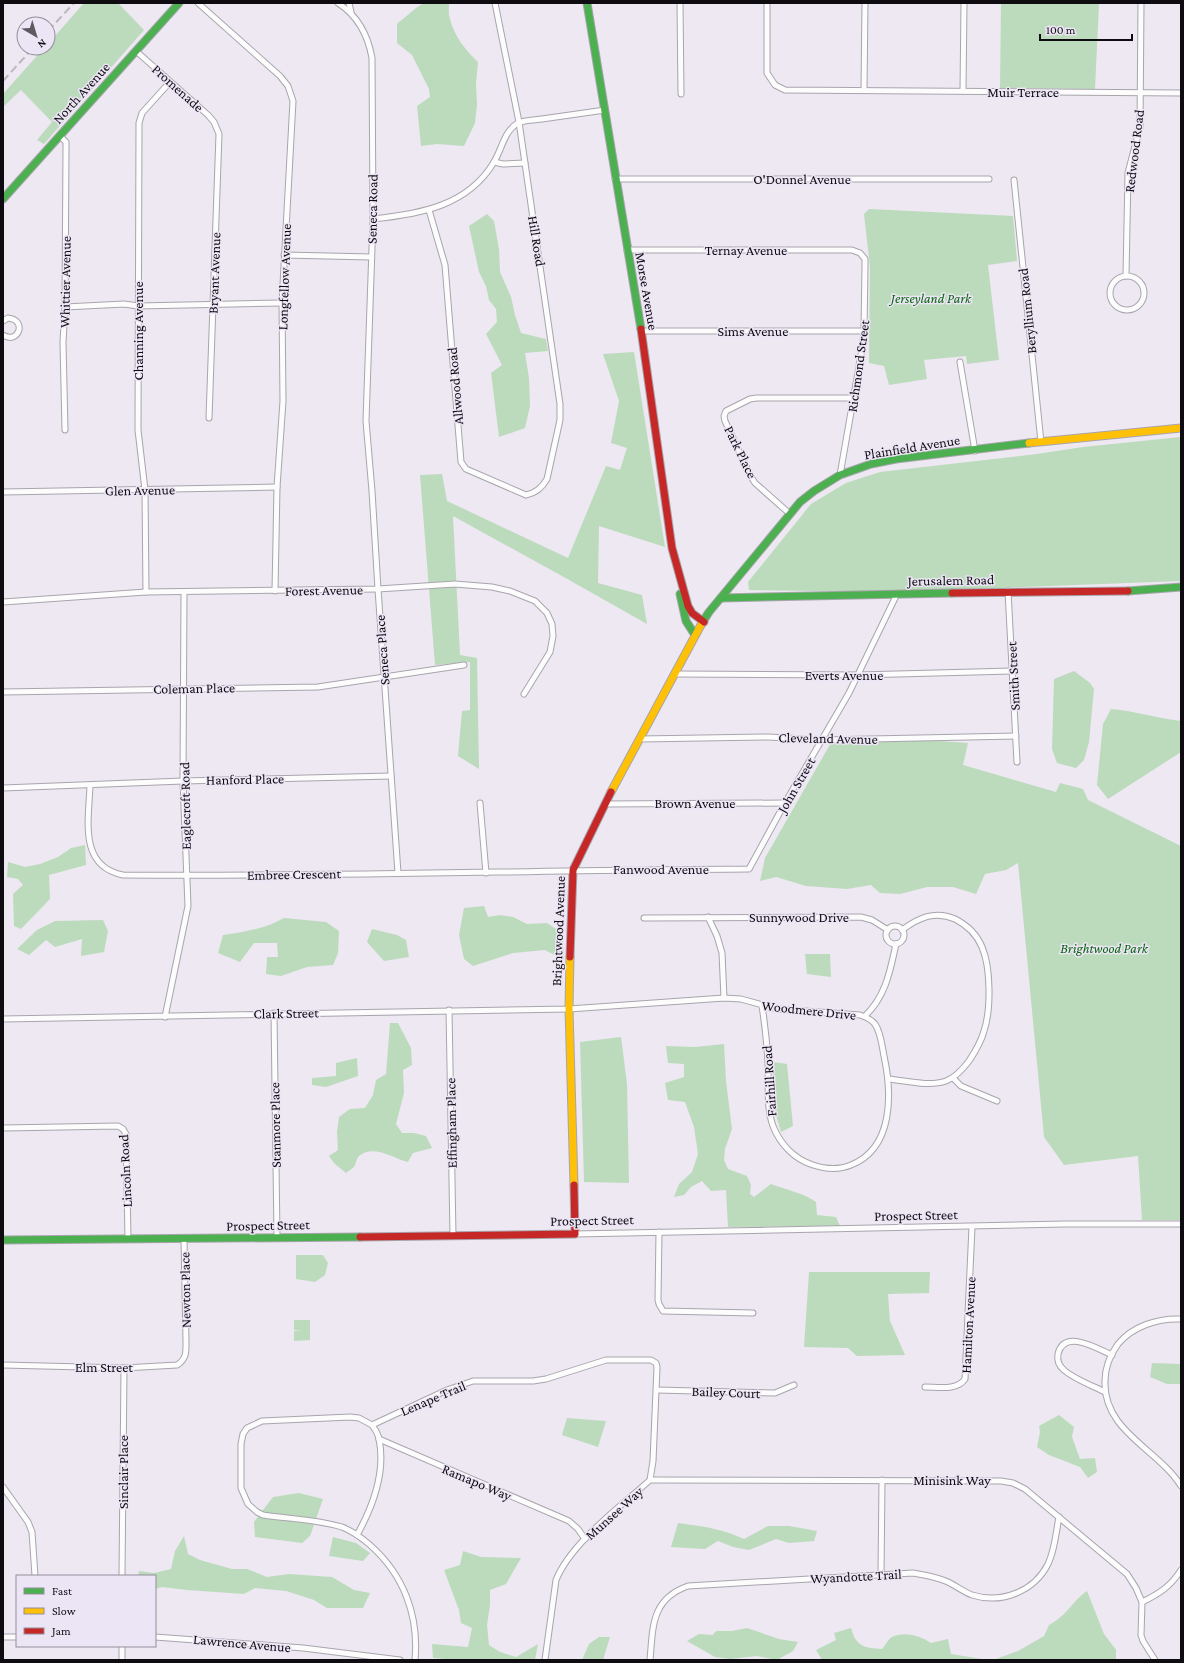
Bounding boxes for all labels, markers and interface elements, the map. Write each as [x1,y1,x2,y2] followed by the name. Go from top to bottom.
[16,16,56,56] north arrow
[1040,16,1132,42] scale bar
[1046,23,1076,37] text: 100 m
[35,37,49,51] text: N
[49,59,113,127] street label: North Avenue
[149,61,207,115] street label: Promenade
[987,84,1059,100] street label: Muir Terrace
[1121,108,1147,193] street label: Redwood Road
[753,171,851,187] street label: O'Donnel Avenue
[363,173,381,244] street label: Seneca Road
[525,214,549,268] street label: Hill Road
[274,223,294,331] street label: Longfellow Avenue
[205,232,223,314] street label: Bryant Avenue
[56,236,74,328] street label: Whittier Avenue
[705,242,787,258] street label: Ternay Avenue
[632,251,662,331] street label: Morse Avenue
[1014,267,1039,355] street label: Beryllium Road
[130,281,146,381] street label: Channing Avenue
[888,290,972,306] park label: Jerseyland Park
[844,318,872,413] street label: Richmond Street
[718,323,788,339] street label: Sims Avenue
[444,346,466,425] street label: Allwood Road
[721,423,761,481] street label: Park Place
[863,432,961,462] street label: Plainfield Avenue
[105,481,175,499] street label: Glen Avenue
[905,571,995,589] street label: Jerusalem Road
[285,581,363,599] street label: Forest Avenue
[372,614,392,686] street label: Seneca Place
[1003,641,1023,711] street label: Smith Street
[805,667,883,683] street label: Everts Avenue
[153,679,235,697] street label: Coleman Place
[778,729,878,747] street label: Cleveland Avenue
[773,754,818,817] street label: John Street
[176,761,194,850] street label: Eaglecroft Road
[206,770,284,788] street label: Hanford Place
[655,795,735,811] street label: Brown Avenue
[613,861,709,877] street label: Fanwood Avenue
[247,865,342,883] street label: Embree Crescent
[548,876,568,986] street label: Brightwood Avenue
[749,909,849,925] street label: Sunnywood Drive
[1060,940,1149,956] park label: Brightwood Park
[761,997,857,1023] street label: Woodmere Drive
[253,1004,319,1022] street label: Clark Street
[758,1044,779,1117] street label: Fairhill Road
[442,1078,460,1168] street label: Effingham Place
[266,1082,284,1168] street label: Stanmore Place
[115,1133,135,1208] street label: Lincoln Road
[874,1206,958,1224] street label: Prospect Street
[550,1211,634,1229] street label: Prospect Street
[226,1216,310,1234] street label: Prospect Street
[176,1252,194,1328] street label: Newton Place
[957,1276,979,1374] street label: Hamilton Avenue
[75,1359,133,1375] street label: Elm Street
[398,1377,468,1419] street label: Lenape Trail
[691,1383,761,1401] street label: Bailey Court
[115,1435,131,1509] street label: Sinclair Place
[440,1460,515,1504] street label: Ramapo Way
[913,1472,991,1488] street label: Minisink Way
[582,1483,647,1543] street label: Munsee Way
[810,1566,902,1586] street label: Wyandotte Trail
[16,1575,156,1647] legend
[52,1584,73,1598] text: Fast
[52,1604,76,1618] text: Slow
[51,1624,71,1638] text: Jam
[193,1631,291,1655] street label: Lawrence Avenue

